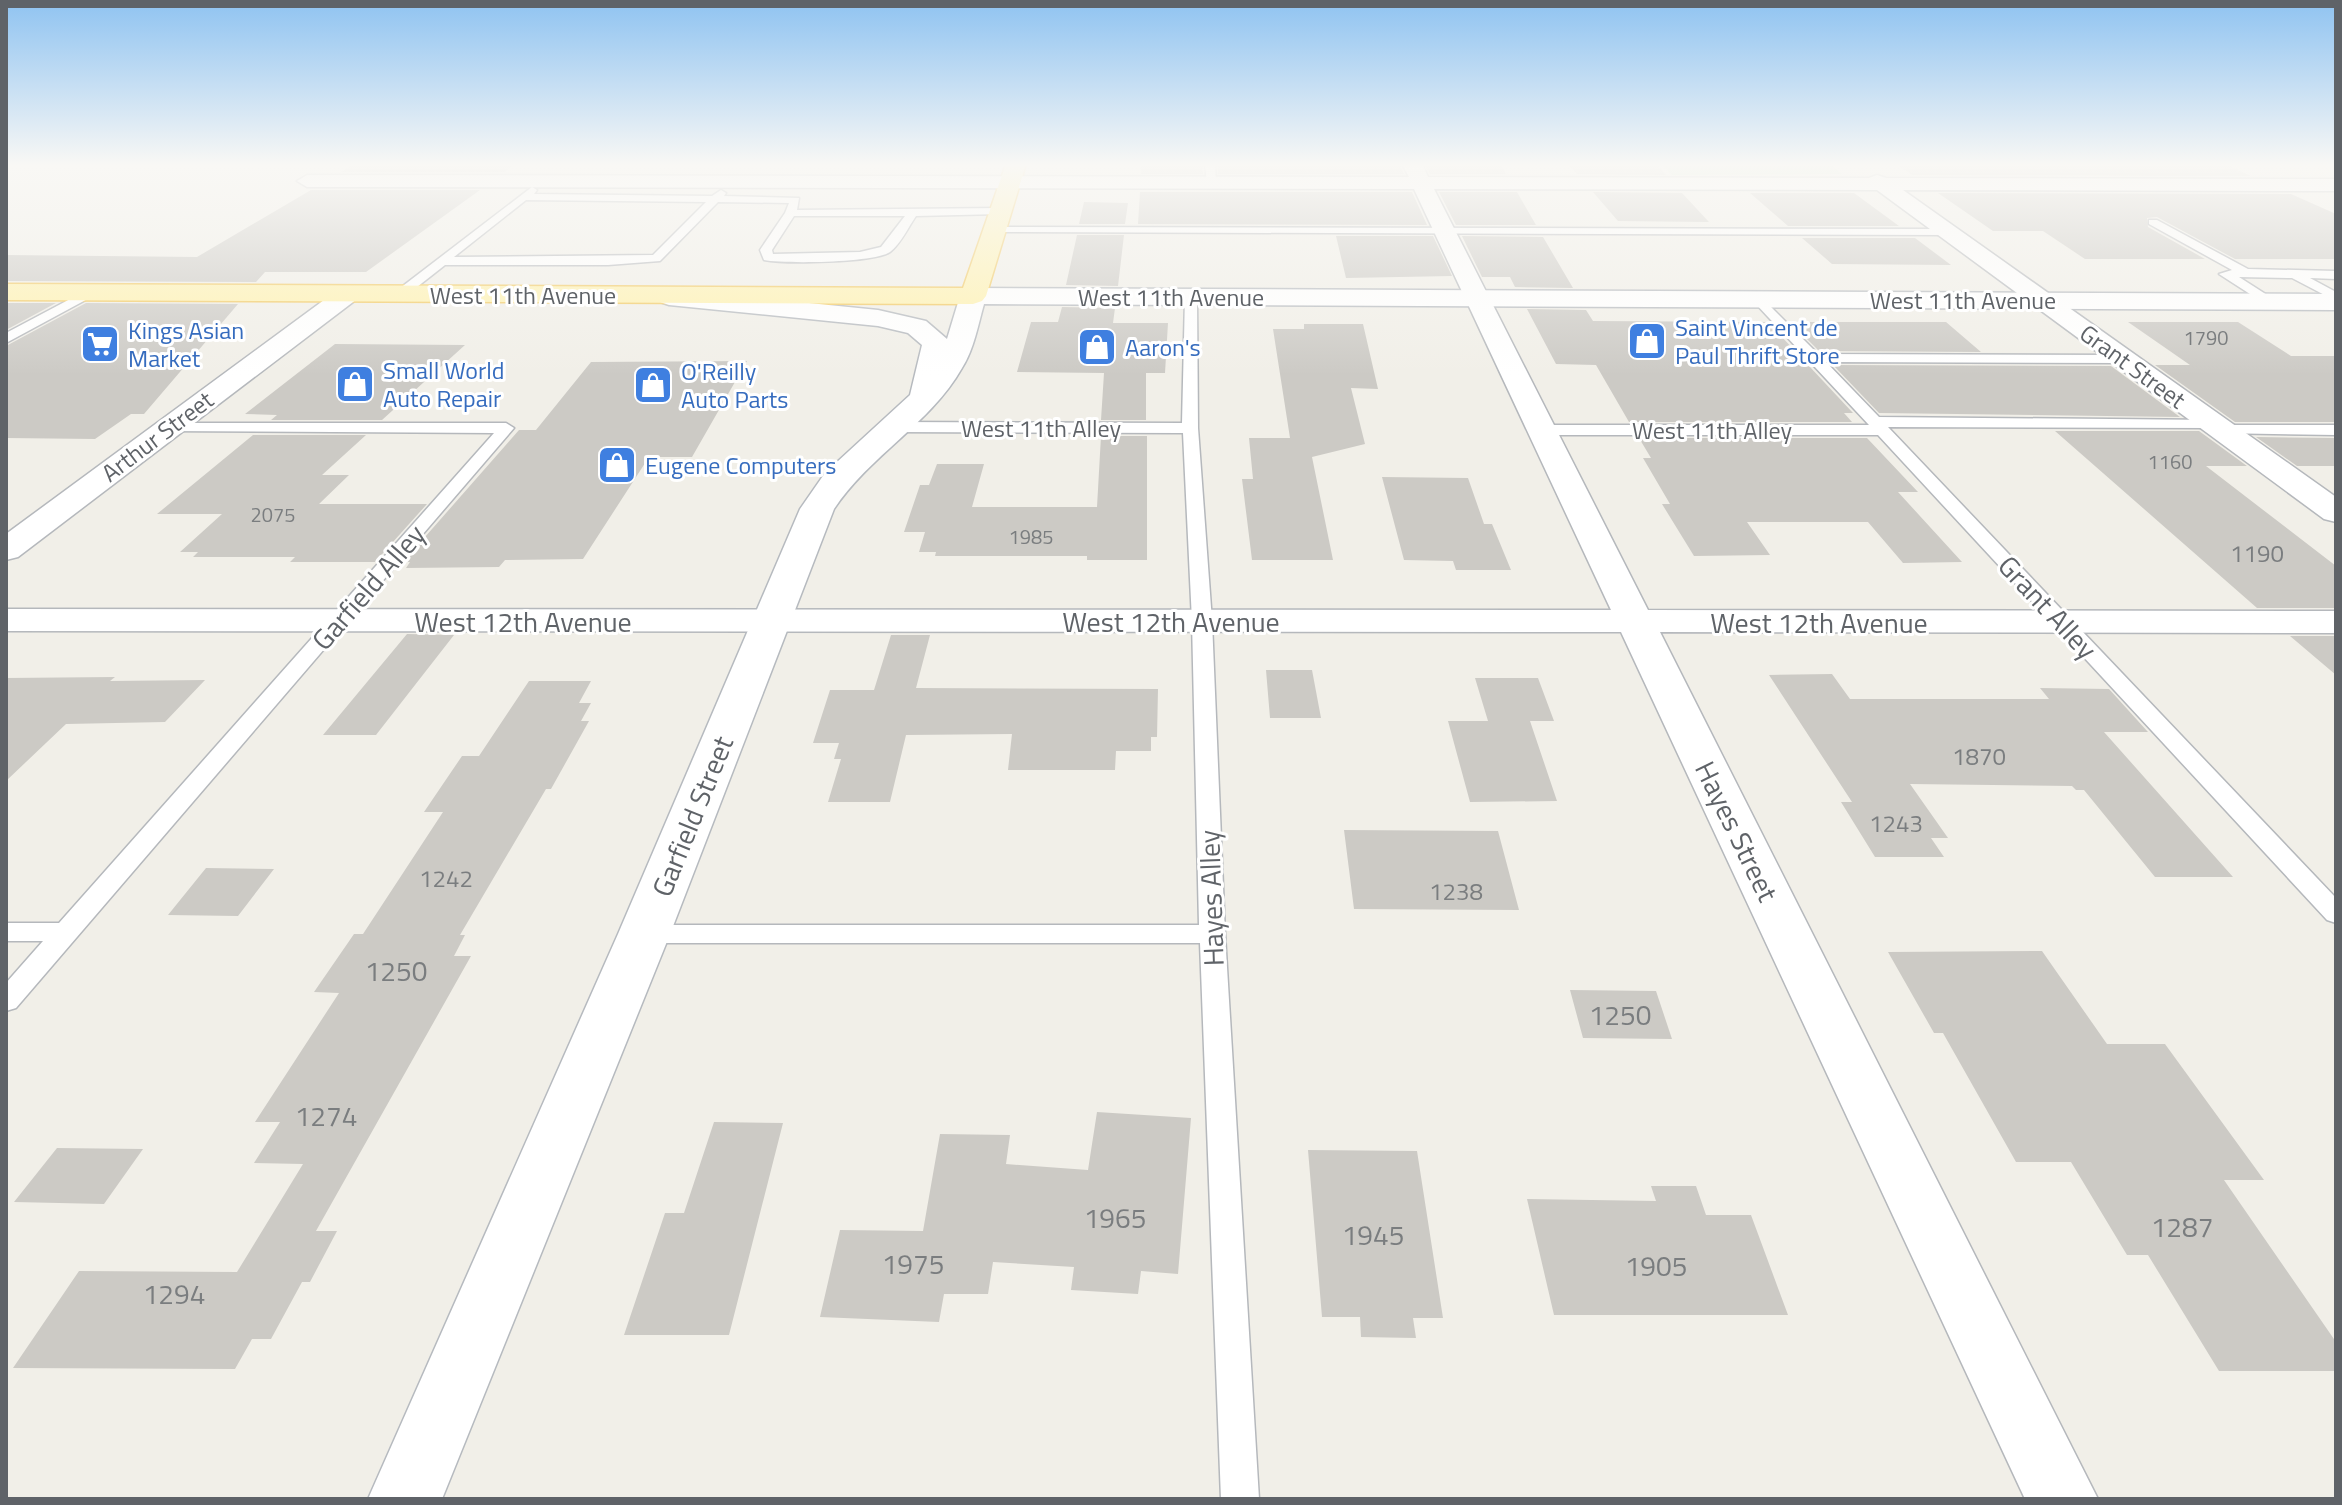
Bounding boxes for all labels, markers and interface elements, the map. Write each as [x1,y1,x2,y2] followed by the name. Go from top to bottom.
[430,277,616,313] street label: West 11th Avenue
[1078,279,1264,315] street label: West 11th Avenue
[1870,282,2056,318] street label: West 11th Avenue
[1675,309,1840,373] place label: Saint Vincent de Paul Thrift Store
[128,312,244,376] place label: Kings Asian Market
[2072,315,2194,417] street label: Grant Street
[1626,320,1668,362] shop icon: Saint Vincent de Paul Thrift Store
[2184,322,2228,353] house number: 1790
[79,323,121,365] supermarket icon: Kings Asian Market
[1076,326,1118,368] shop icon: Aaron's
[1125,329,1201,365] place label: Aaron's
[383,352,504,416] place label: Small World Auto Repair
[681,353,788,417] place label: O'Reilly Auto Parts
[334,363,376,405] shop icon: Small World Auto Repair
[632,364,674,406] shop icon: O'Reilly Auto Parts
[93,382,221,490] street label: Arthur Street
[961,410,1121,446] street label: West 11th Alley
[1632,412,1792,448] street label: West 11th Alley
[596,444,638,486] shop icon: Eugene Computers
[2148,446,2192,477] house number: 1160
[645,447,837,483] place label: Eugene Computers
[251,499,295,530] house number: 2075
[301,514,435,660] street label: Garfield Alley
[1009,521,1053,552] house number: 1985
[2230,535,2284,571] house number: 1190
[1988,545,2108,669] street label: Grant Alley
[414,600,632,643] street label: West 12th Avenue
[1062,600,1280,643] street label: West 12th Avenue
[1710,601,1928,644] street label: West 12th Avenue
[640,729,744,903] street label: Garfield Street
[1952,738,2006,774] house number: 1870
[1684,753,1790,909] street label: Hayes Street
[1869,805,1923,841] house number: 1243
[1187,829,1235,967] street label: Hayes Alley
[419,860,473,896] house number: 1242
[1429,873,1483,909] house number: 1238
[365,949,427,992] house number: 1250
[1589,993,1651,1036] house number: 1250
[295,1094,357,1137] house number: 1274
[1084,1196,1146,1239] house number: 1965
[2151,1205,2213,1248] house number: 1287
[1342,1213,1404,1256] house number: 1945
[882,1242,944,1285] house number: 1975
[1625,1244,1687,1287] house number: 1905
[143,1272,205,1315] house number: 1294

